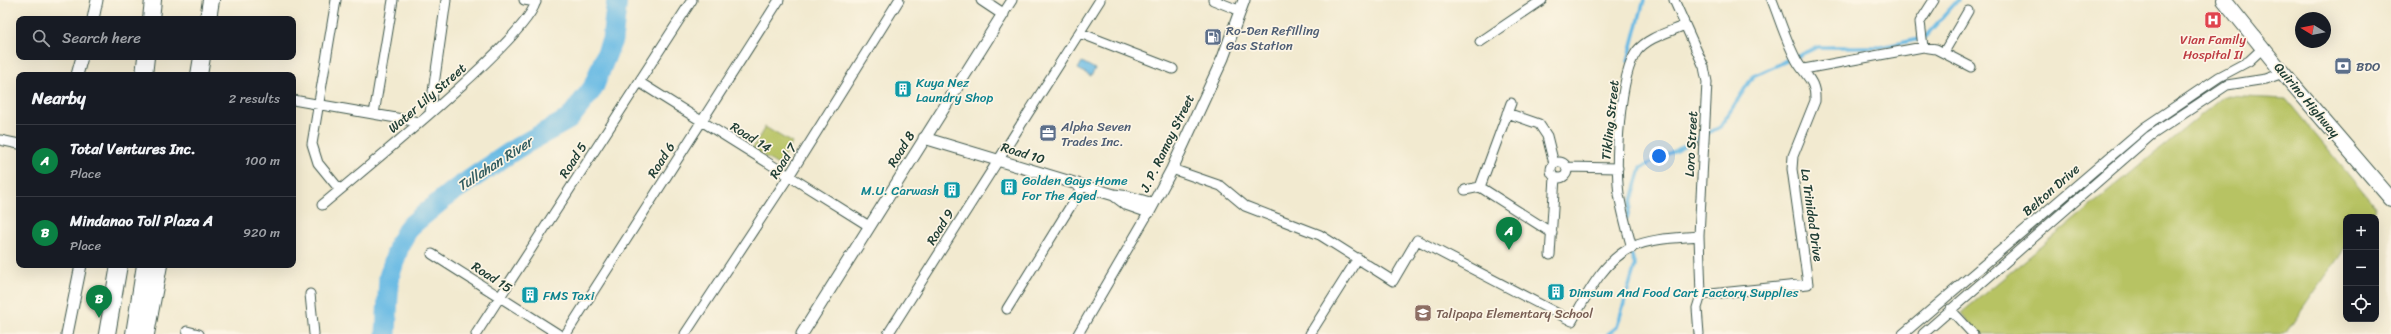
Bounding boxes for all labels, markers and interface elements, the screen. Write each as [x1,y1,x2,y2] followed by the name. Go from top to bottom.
[2203,10,2223,30] hospital icon: Vian Family Hospital II
[2295,12,2331,48] north arrow
[16,16,296,60] search box
[1226,19,1320,57] place label: Ro-Den Refilling Gas Station
[62,25,141,51] text: Search here
[30,27,52,49] icon: search
[1203,27,1223,47] fuel station icon: Ro-Den Refilling Gas Station
[2180,28,2246,66] place label: Vian Family Hospital II
[2356,55,2380,78] place label: BDO
[2333,56,2353,76] bank icon: BDO
[382,57,472,139] street label: Water Lily Street
[2268,57,2346,143] street label: Quirino Highway
[916,71,993,109] place label: Kuya Nez Laundry Shop
[893,79,913,99] building icon: Kuya Nez Laundry Shop
[1594,79,1626,161] street label: Tikling Street
[32,83,86,113] text: Nearby
[229,87,280,110] text: 2 results
[1133,90,1201,197] street label: J. P. Ramoy Street
[1678,110,1704,177] street label: Loro Street
[726,115,776,159] street label: Road 14
[1060,115,1131,153] place label: Alpha Seven Trades Inc.
[1038,123,1058,143] office icon: Alpha Seven Trades Inc.
[881,126,921,172] street label: Road 8
[452,129,540,198] water label: Tullahan River
[998,135,1048,171] street label: Road 10
[70,136,196,162] text: Total Ventures Inc.
[553,137,593,183] street label: Road 5
[763,137,804,183] street label: Road 7
[641,138,681,182] street label: Road 6
[1649,146,1669,166] your location
[41,149,49,172] text: A
[245,149,280,172] text: 100 m
[2017,158,2085,222] street label: Belton Drive
[70,162,101,185] text: Place
[1794,167,1830,263] street label: La Trinidad Drive
[1022,169,1128,207] place label: Golden Gays Home For The Aged
[999,177,1019,197] building icon: Golden Gays Home For The Aged
[861,179,939,202] place label: M.U. Carwash
[942,180,962,200] building icon: M.U. Carwash
[920,204,960,250] street label: Road 9
[70,208,213,234] text: Mindanao Toll Plaza A
[2343,214,2379,322] map controls
[2343,214,2379,250] button: +
[1496,217,1522,250] pin: A
[41,221,49,244] text: B
[243,221,280,244] text: 920 m
[70,234,101,257] text: Place
[2343,250,2379,286] button: −
[467,255,517,299] street label: Road 15
[1569,281,1800,304] place label: Dimsum And Food Cart Factory Supplies
[1546,282,1566,302] building icon: Dimsum And Food Cart Factory Supplies
[543,284,595,307] place label: FMS Taxi
[86,285,112,318] pin: B
[520,285,540,305] building icon: FMS Taxi
[2343,286,2379,322] button: locate
[1436,302,1593,325] place label: Talipapa Elementary School
[1413,303,1433,323] school or university icon: Talipapa Elementary School

